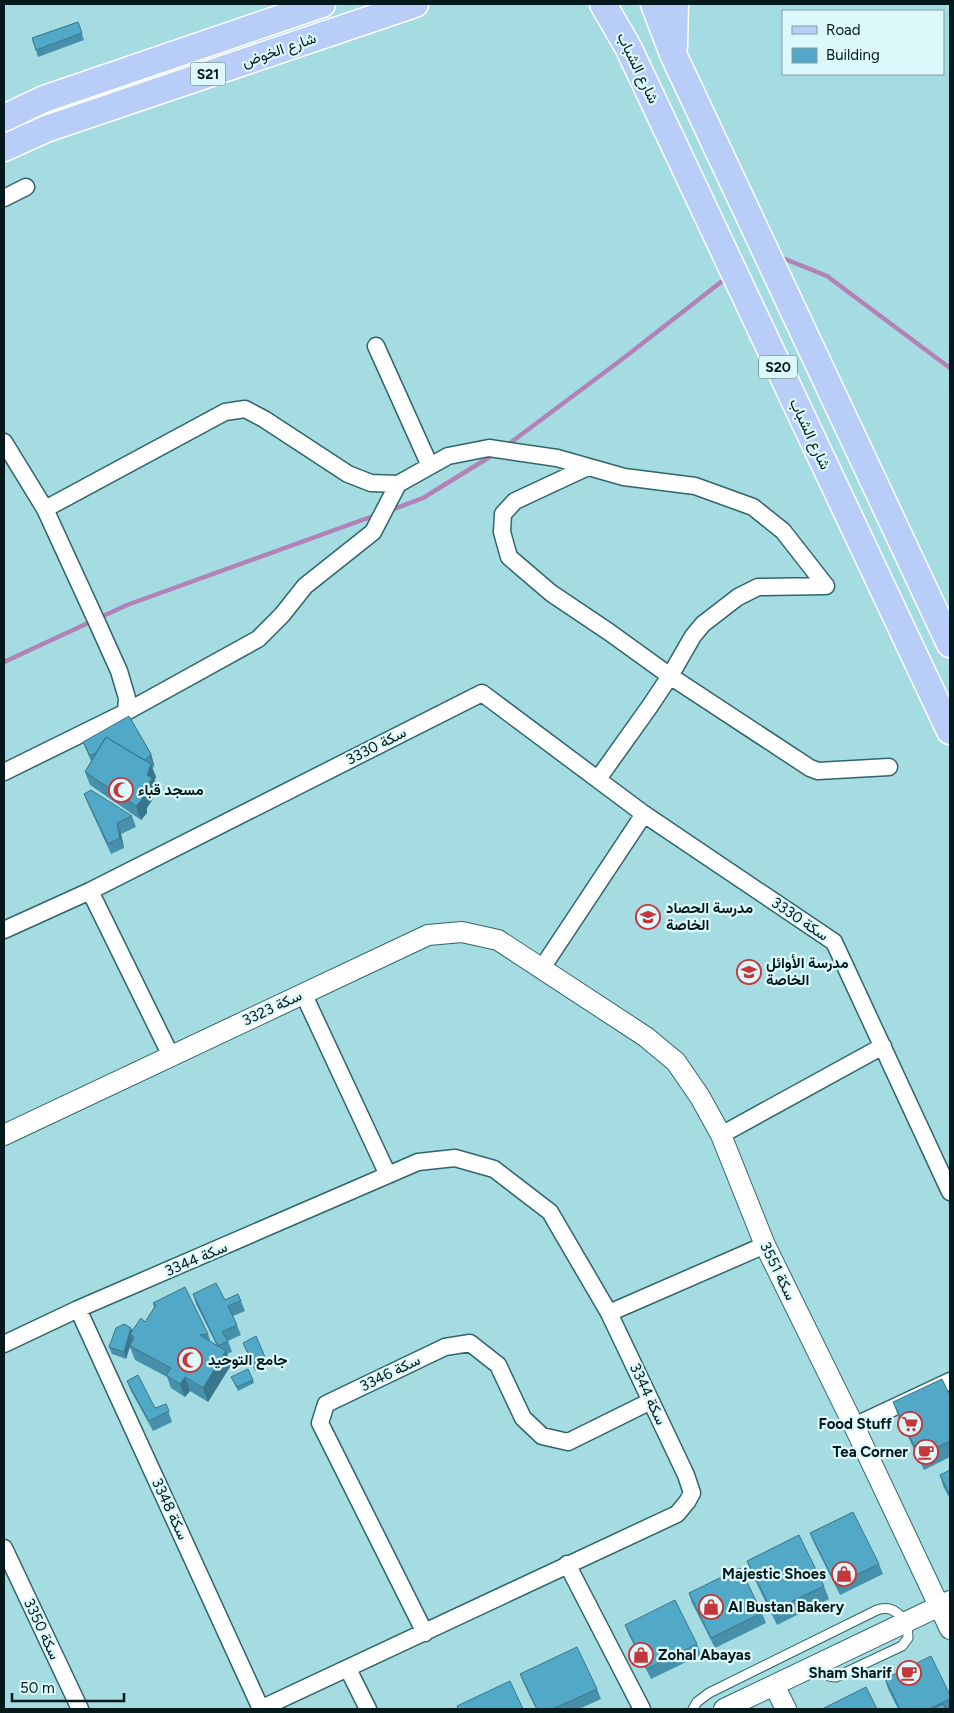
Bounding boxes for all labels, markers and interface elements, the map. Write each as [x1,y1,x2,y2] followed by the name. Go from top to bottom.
[782,10,944,75] legend
[826,21,861,39] text: Road
[240,29,319,73] street label: شارع الخوض
[611,30,663,107] street label: شارع الشباب
[826,46,880,64] text: Building
[190,62,226,86] road number: S21
[759,356,797,378] road number: S20
[784,395,834,474] street label: شارع الشباب
[343,723,409,769] street label: سكة 3330
[108,777,134,803] mosque icon: مسجد قباء
[138,781,204,799] place label: مسجد قباء
[768,893,832,945] street label: سكة 3330
[666,899,753,934] place label: مدرسة الحصاد الخاصة
[635,904,661,930] school or university icon: مدرسة الحصاد الخاصة
[766,954,849,989] place label: مدرسة الأوائل الخاصة
[736,959,762,985] school or university icon: مدرسة الأوائل الخاصة
[239,986,305,1030] street label: سكة 3323
[162,1238,230,1280] street label: سكة 3344
[756,1239,800,1303] street label: سكة 3551
[177,1347,203,1373] mosque icon: جامع التوحيد
[208,1351,288,1370] place label: جامع التوحيد
[357,1351,423,1395] street label: سكة 3346
[626,1360,670,1428] street label: سكة 3344
[897,1411,923,1437] supermarket icon: Food Stuff
[818,1415,892,1433] place label: Food Stuff
[913,1439,939,1465] cafe icon: Tea Corner
[833,1443,908,1461] place label: Tea Corner
[148,1475,192,1543] street label: سكة 3348
[831,1561,857,1587] shop icon: Majestic Shoes
[722,1565,826,1583] place label: Majestic Shoes
[698,1594,724,1620] shop icon: Al Bustan Bakery
[20,1595,64,1663] street label: سكة 3350
[728,1598,844,1616] place label: Al Bustan Bakery
[628,1642,654,1668] shop icon: Zohal Abayas
[658,1646,751,1664] place label: Zohal Abayas
[896,1660,922,1686] cafe icon: Sham Sharif
[809,1664,892,1682] place label: Sham Sharif
[12,1670,125,1702] scale bar
[20,1679,55,1697] text: 50 m

